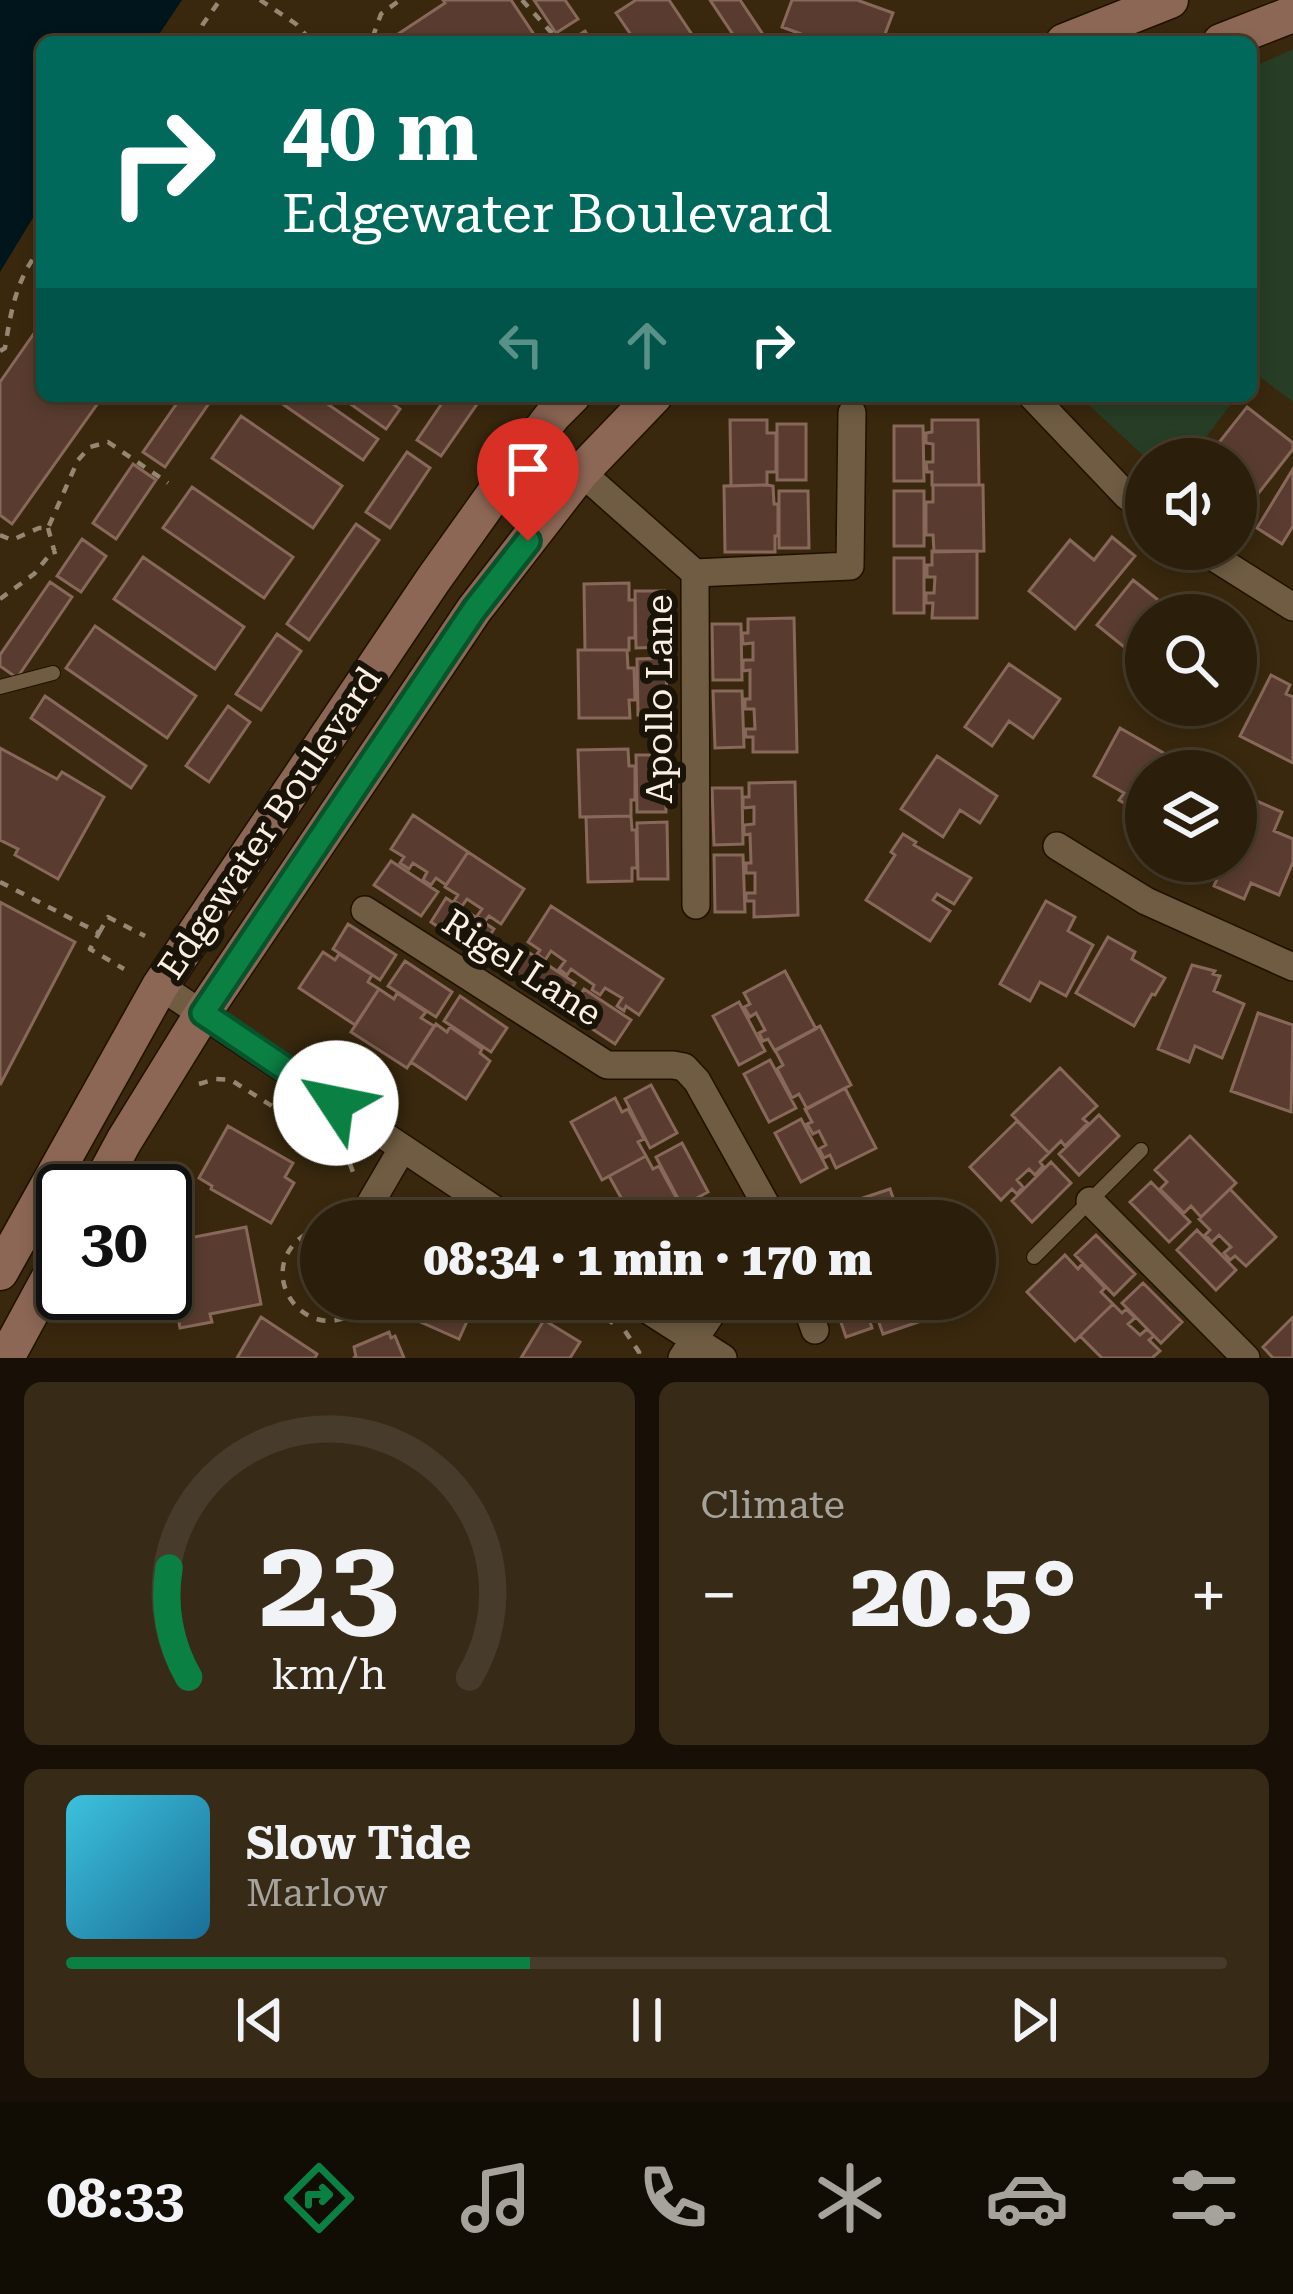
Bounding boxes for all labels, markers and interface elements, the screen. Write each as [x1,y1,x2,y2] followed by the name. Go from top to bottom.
[282,82,478,180] text: 40 m
[84,84,240,240] icon: right
[282,182,832,245] text: Edgewater Boulevard
[488,312,554,378] icon: left
[614,312,680,378] icon: ahead
[740,312,806,378] icon: right
[477,418,579,541] pin
[495,436,561,502] icon: arrive
[1125,438,1257,882] map controls
[1125,438,1257,570] button: sound
[639,594,681,804] street label: Apollo Lane
[1125,594,1257,726] button: search
[150,659,390,987] street label: Edgewater Boulevard
[1125,750,1257,882] button: layers
[435,901,609,1035] street label: Rigel Lane
[273,1040,399,1166] position arrow
[36,1164,192,1320] speed limit sign: 30
[424,1233,872,1286] text: 08:34 · 1 min · 170 m
[701,1482,845,1528] text: Climate
[259,1510,399,1656] text: 23
[851,1543,1077,1648] text: 20.5°
[701,1557,737,1634] text: −
[1190,1557,1227,1634] text: +
[272,1648,387,1698] text: km/h
[246,1817,471,1870] text: Slow Tide
[246,1870,387,1916] text: Marlow
[227,1987,293,2053] icon: previous
[614,1987,680,2053] icon: pause
[1001,1987,1067,2053] icon: next
[277,2156,361,2240] icon: directions
[454,2156,538,2240] icon: music
[631,2156,715,2240] icon: phone
[808,2156,892,2240] icon: climate
[985,2156,1069,2240] icon: car
[1162,2156,1246,2240] icon: filters
[47,2167,184,2230] text: 08:33

